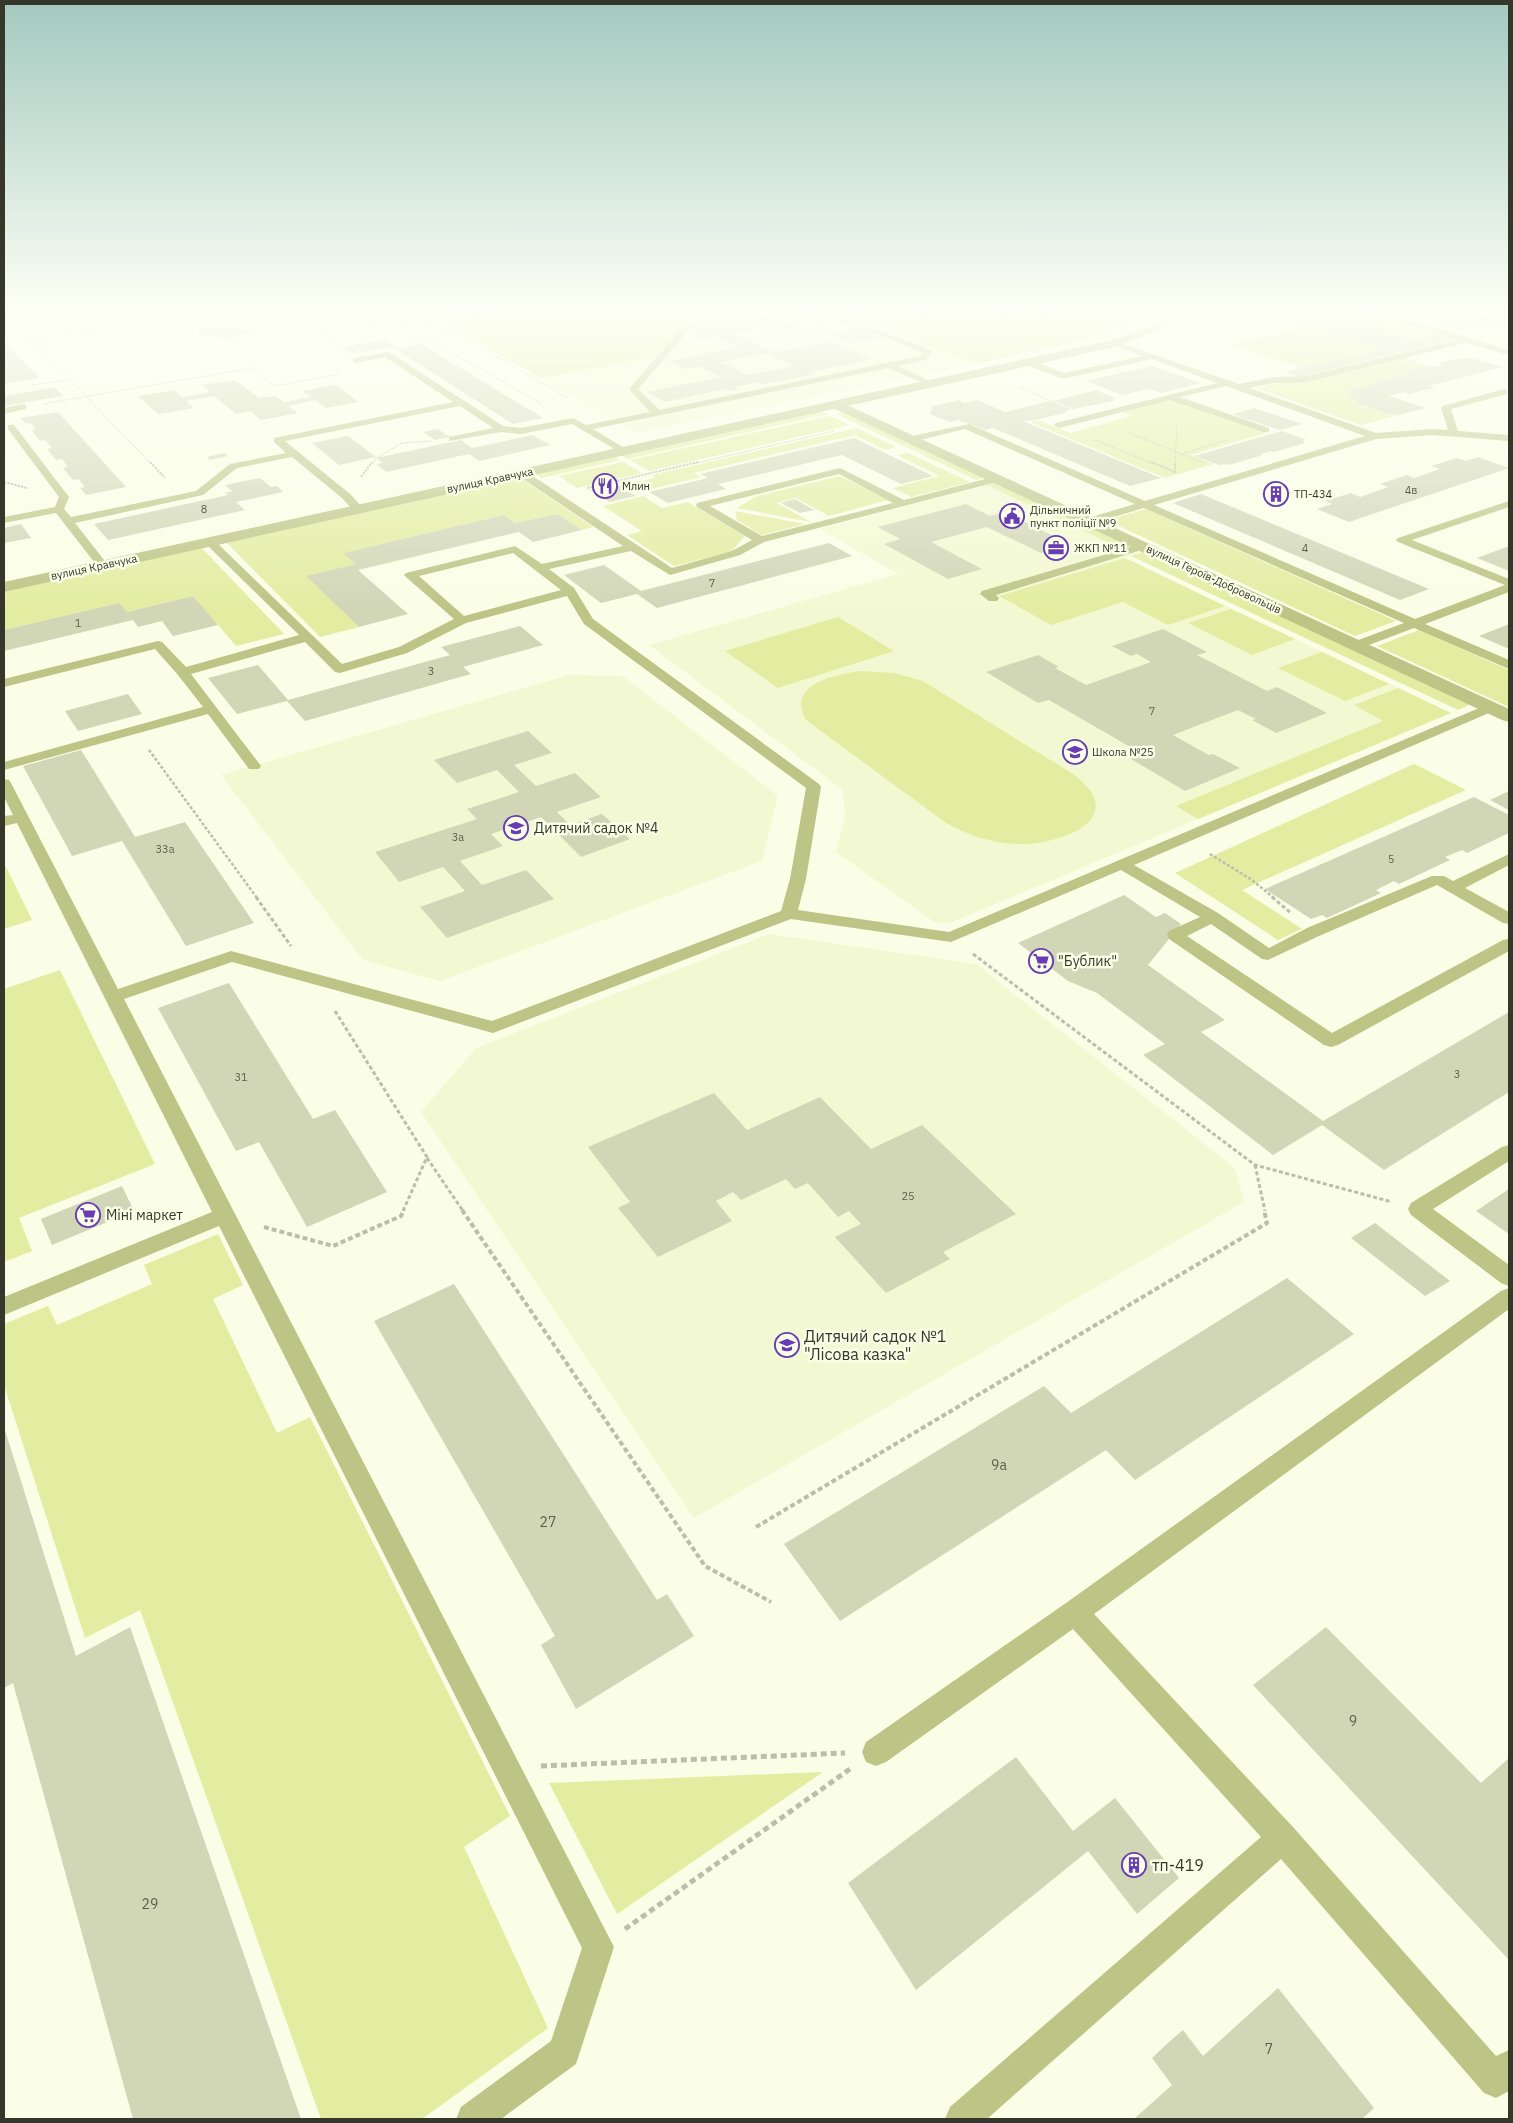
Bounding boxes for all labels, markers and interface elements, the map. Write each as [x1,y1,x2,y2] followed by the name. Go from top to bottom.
[446,464,535,496] street label: вулиця Кравчука
[592,473,618,499] restaurant icon: Млин
[622,479,650,493] place label: Млин
[1263,481,1289,507] building icon: ТП-434
[1405,483,1417,497] house number: 4в
[1294,487,1333,501] place label: ТП-434
[201,502,207,516] house number: 8
[999,503,1025,529] public building icon: Дільничний пункт поліції №9
[1030,503,1116,530] place label: Дільничний пункт поліції №9
[1043,535,1069,561] office icon: ЖКП №11
[1074,541,1127,555] place label: ЖКП №11
[1144,541,1284,617] street label: вулиця Героїв-Добровольців
[1302,541,1309,555] house number: 4
[50,551,139,583] street label: вулиця Кравчука
[709,576,715,590] house number: 7
[75,616,82,630] house number: 1
[428,664,434,678] house number: 3
[1149,704,1155,718] house number: 7
[1062,739,1088,765] school or university icon: Школа №25
[1092,745,1154,759] place label: Школа №25
[503,815,529,841] school or university icon: Дитячий садок №4
[534,819,659,837] place label: Дитячий садок №4
[452,830,464,844] house number: 3а
[155,842,175,856] house number: 33а
[1388,852,1394,866] house number: 5
[1028,948,1054,974] supermarket icon: "Бублик"
[1058,952,1117,970] place label: "Бублик"
[1454,1067,1460,1081] house number: 3
[234,1070,248,1084] house number: 31
[901,1189,915,1203] house number: 25
[75,1202,101,1228] supermarket icon: Міні маркет
[106,1206,183,1224] place label: Міні маркет
[804,1326,946,1364] place label: Дитячий садок №1 "Лісова казка"
[774,1332,800,1358] school or university icon: Дитячий садок №1 "Лісова казка"
[991,1456,1007,1474] house number: 9а
[540,1513,556,1531] house number: 27
[1349,1712,1357,1730] house number: 9
[1121,1852,1147,1878] building icon: тп-419
[1152,1855,1204,1875] place label: тп-419
[142,1895,158,1913] house number: 29
[1265,2040,1273,2058] house number: 7

